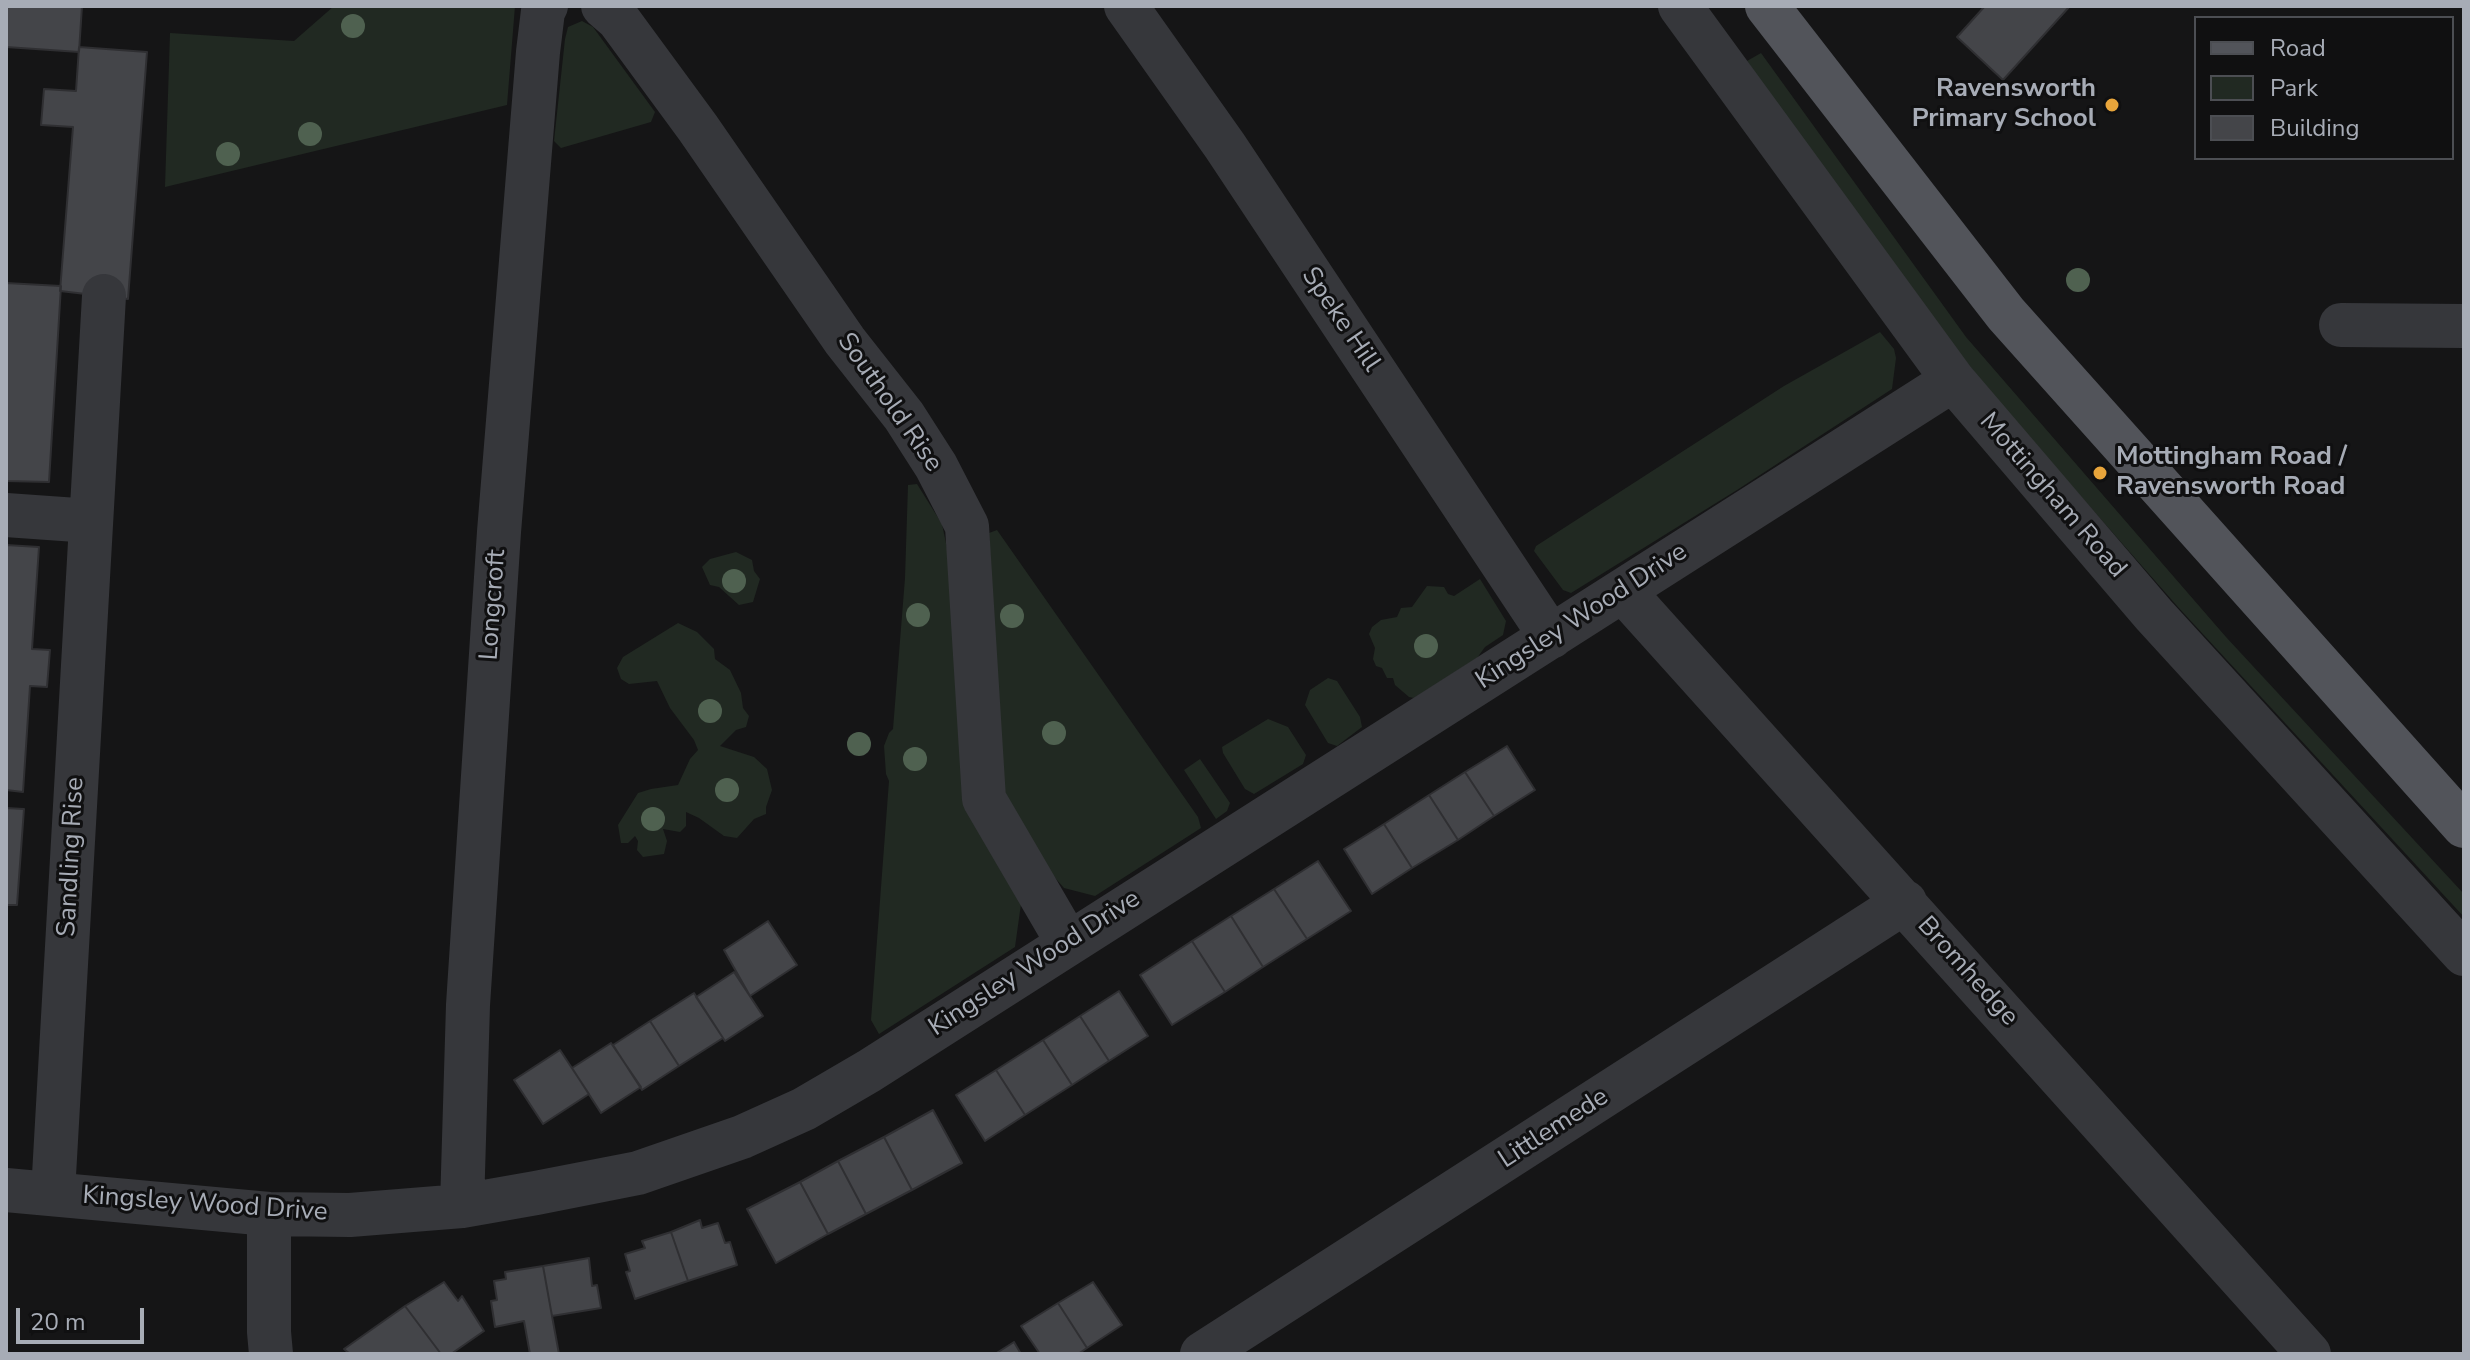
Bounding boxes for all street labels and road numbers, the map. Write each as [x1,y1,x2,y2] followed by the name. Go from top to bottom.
[1294,262,1386,378] street label: Speke Hill
[830,327,948,479] street label: Southold Rise
[1972,407,2132,585] street label: Mottingham Road
[1471,537,1693,697] street label: Kingsley Wood Drive
[475,549,513,661] street label: Longcroft
[52,776,92,938] street label: Sandling Rise
[924,884,1146,1044] street label: Kingsley Wood Drive
[1910,911,2024,1033] street label: Bromhedge
[1493,1082,1615,1176] street label: Littlemede
[81,1181,329,1229] street label: Kingsley Wood Drive

